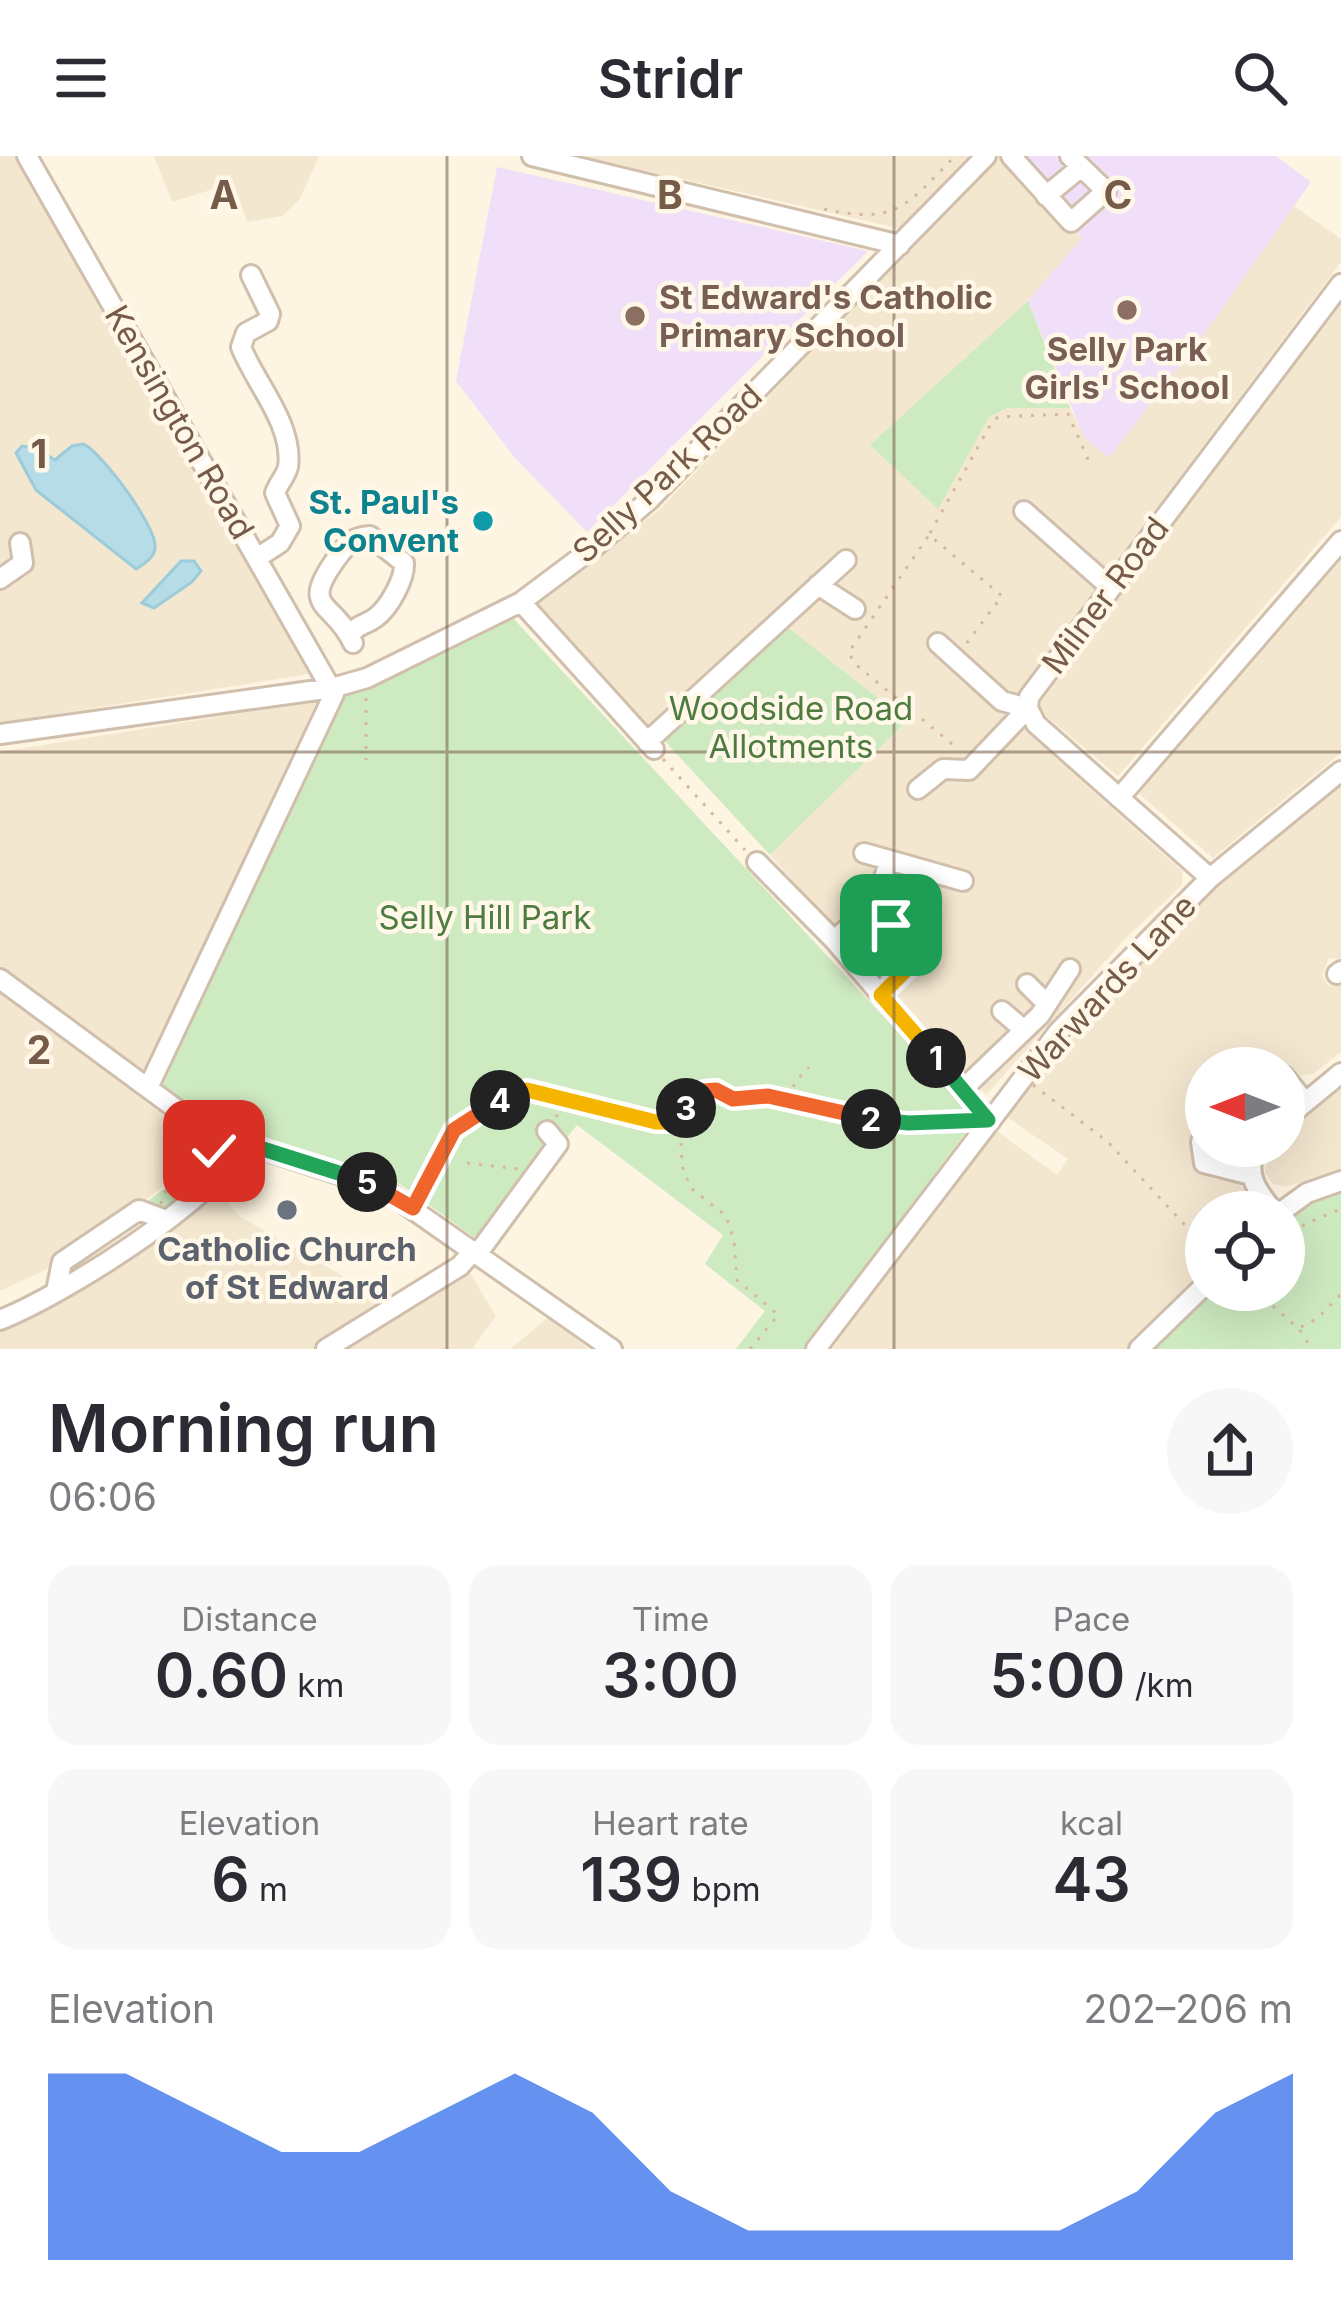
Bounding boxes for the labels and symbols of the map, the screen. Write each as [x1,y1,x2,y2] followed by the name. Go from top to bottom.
[209,171,239,218] text: A
[657,171,683,218] text: B
[1104,171,1132,218] text: C
[659,277,993,355] place label: St Edward's Catholic Primary School
[1114,297,1140,323] marker: Selly Park Girls' School
[97,298,263,546] street label: Kensington Road
[622,303,648,329] marker: St Edward's Catholic Primary School
[1025,329,1229,407] place label: Selly Park Girls' School
[564,375,770,571] street label: Selly Park Road
[31,430,47,477] text: 1
[308,482,459,560] place label: St. Paul's Convent
[470,508,496,534] marker: St. Paul's Convent
[1033,509,1177,681] street label: Milner Road
[669,688,913,766] park label: Woodside Road Allotments
[840,874,942,976] pin
[1010,886,1204,1090] street label: Warwards Lane
[379,897,591,937] park label: Selly Hill Park
[27,1026,51,1073] text: 2
[906,1028,966,1088] pin: 1
[1185,1047,1305,1167] north arrow
[470,1070,530,1130] pin: 4
[656,1078,716,1138] pin: 3
[841,1089,901,1149] pin: 2
[163,1100,265,1202] pin
[337,1152,397,1212] pin: 5
[274,1197,300,1223] marker: Catholic Church of St Edward
[157,1229,417,1307] place label: Catholic Church of St Edward

